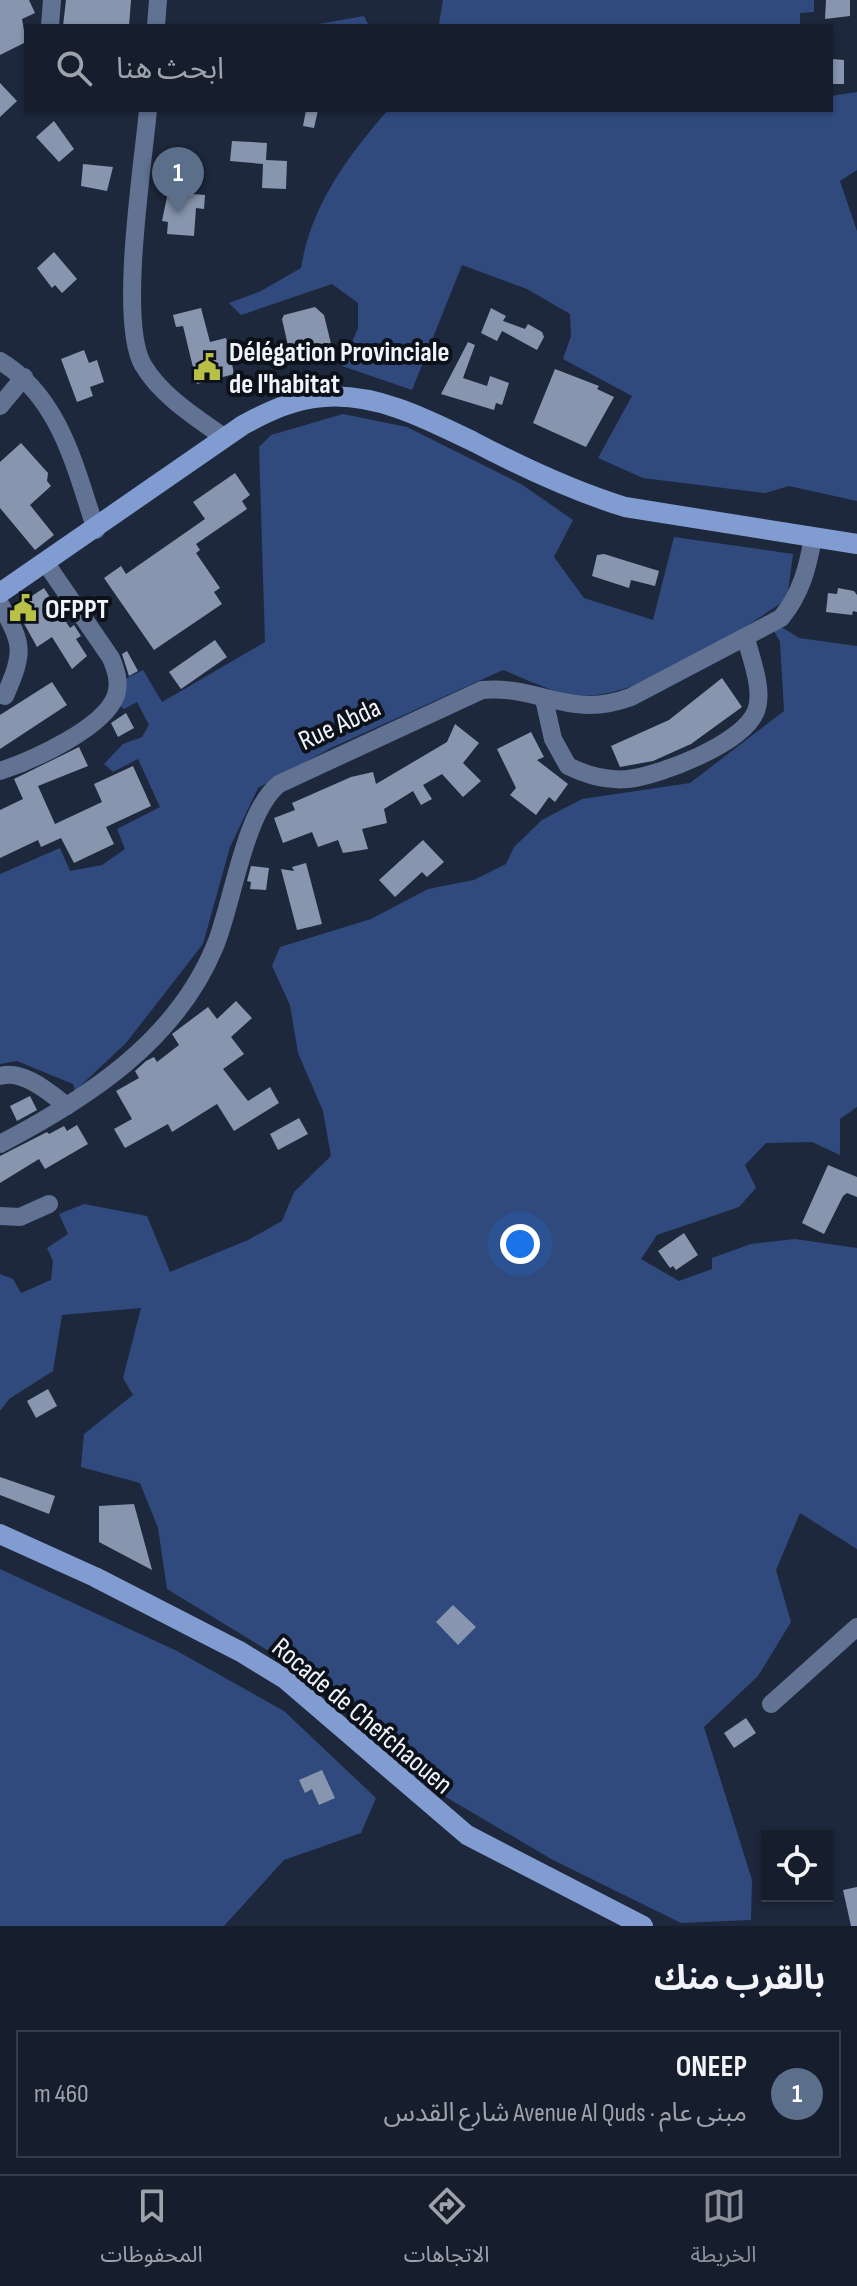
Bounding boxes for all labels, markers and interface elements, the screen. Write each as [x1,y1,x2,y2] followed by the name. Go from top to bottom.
[24,24,833,112] search box
[52,46,96,90] icon: search
[116,51,224,87] text: ابحث هنا
[152,147,204,213] pin: 1
[229,336,449,401] place label: Délégation Provinciale de l'habitat
[192,352,222,382] public building icon: Délégation Provinciale de l'habitat
[8,593,38,623] public building icon: OFPPT
[45,593,109,626] place label: OFPPT
[293,691,386,758] street label: Rue Abda
[500,1224,540,1264] your location
[265,1631,459,1801] street label: Rocade de Chefchaouen
[761,1830,833,1902] map controls
[761,1830,833,1902] button: locate
[654,1958,825,1999] text: بالقرب منك
[676,2049,747,2085] text: ONEEP
[34,2079,89,2110] text: 460 m
[792,2079,802,2110] text: 1
[384,2098,747,2129] text: مبنى عام · Avenue Al Quds شارع القدس
[101,2184,203,2278] tab: المحفوظات
[404,2184,490,2278] tab: الاتجاهات
[691,2184,757,2278] tab: الخريطة

